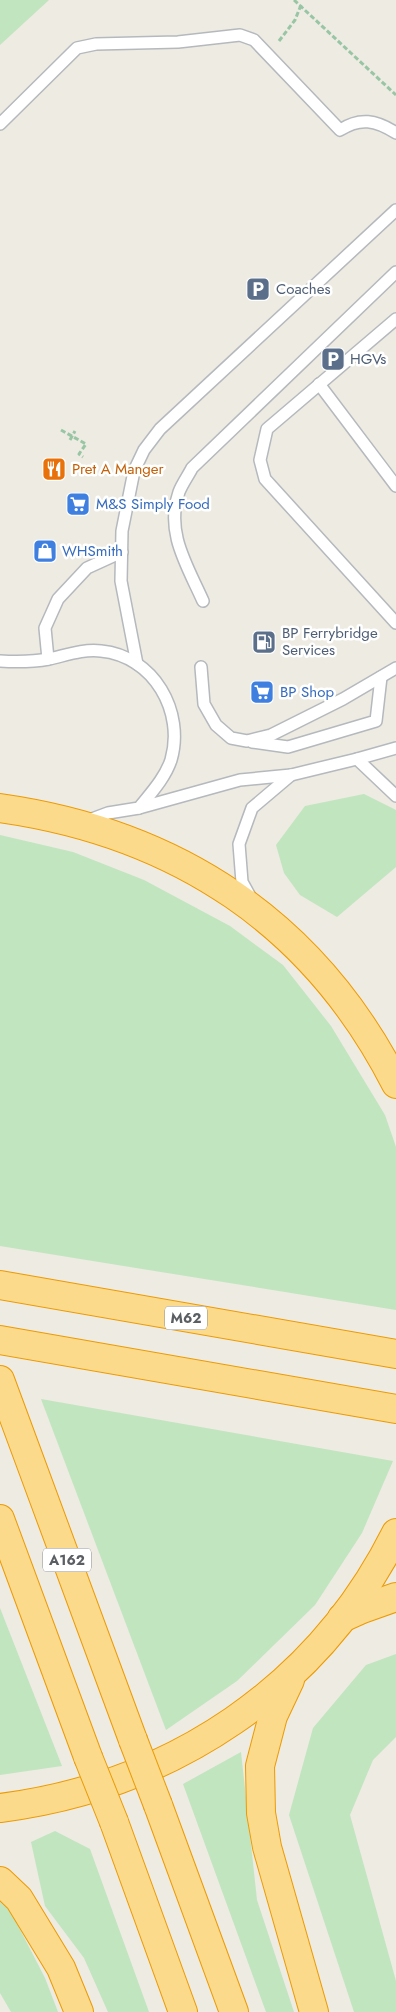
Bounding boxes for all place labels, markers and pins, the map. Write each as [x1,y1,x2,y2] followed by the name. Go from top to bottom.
[245,276,271,302] parking icon: Coaches
[276,278,331,300] place label: Coaches
[320,346,346,372] parking icon: HGVs
[350,348,386,370] place label: HGVs
[41,456,67,482] restaurant icon: Pret A Manger
[72,458,165,480] place label: Pret A Manger
[65,491,91,517] supermarket icon: M&S Simply Food
[96,493,210,515] place label: M&S Simply Food
[32,538,58,564] shop icon: WHSmith
[62,540,123,562] place label: WHSmith
[282,622,378,661] place label: BP Ferrybridge Services
[251,629,277,655] fuel station icon: BP Ferrybridge Services
[249,679,275,705] supermarket icon: BP Shop
[280,681,334,703] place label: BP Shop

